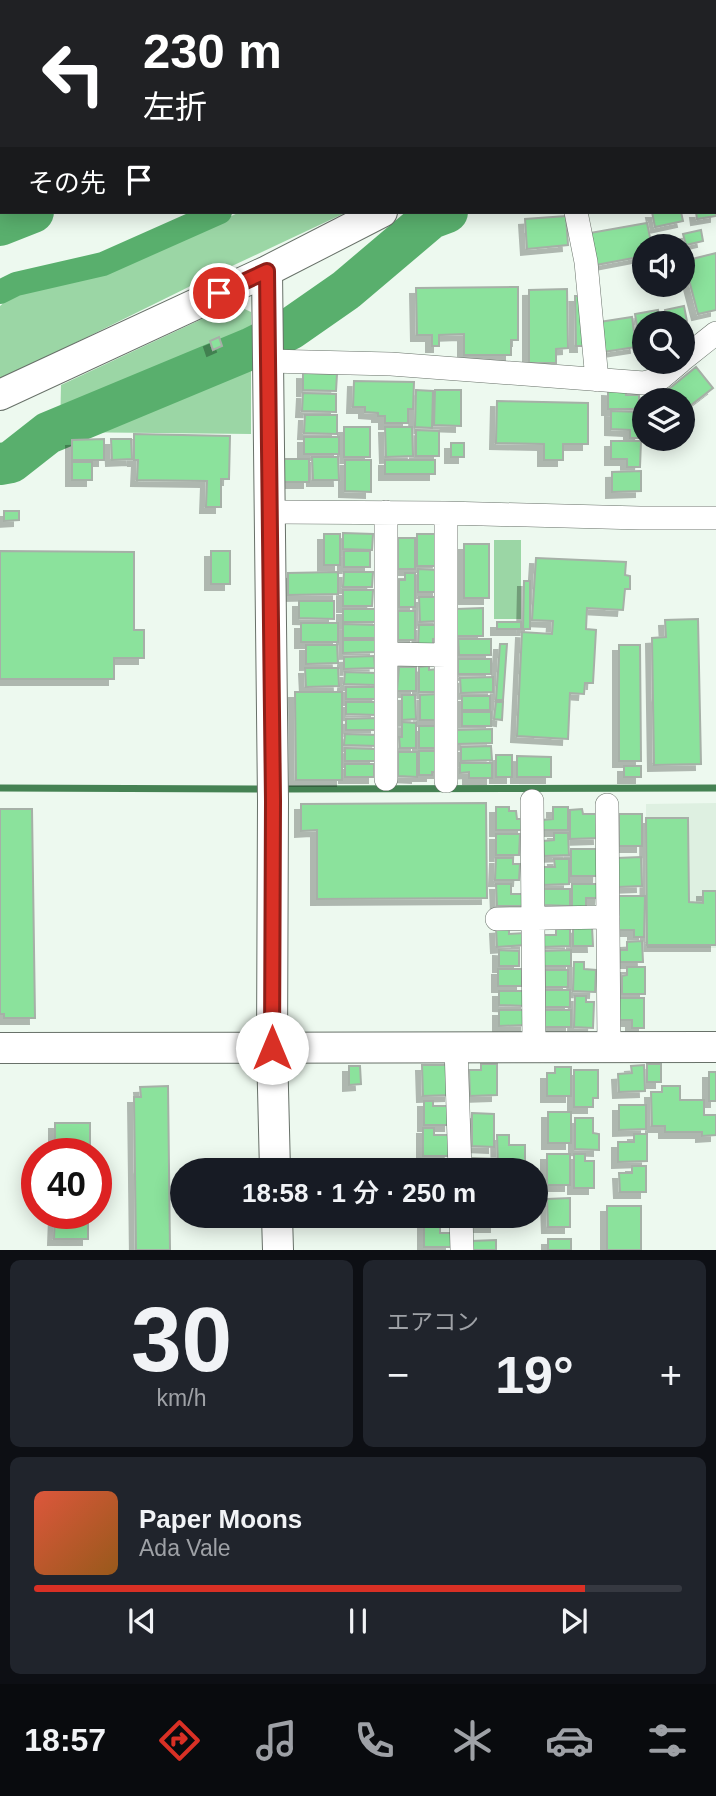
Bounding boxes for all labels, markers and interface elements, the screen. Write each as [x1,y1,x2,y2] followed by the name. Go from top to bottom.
[143,24,282,78] text: 230 m
[28,28,119,119] icon: left
[143,89,207,125] text: 左折
[120,161,158,199] icon: arrive
[28,168,106,198] text: その先
[632,234,695,451] map controls
[632,234,695,297] button: sound
[189,263,249,323] pin
[200,274,238,312] icon: arrive
[632,311,695,374] button: search
[632,388,695,451] button: layers
[235,1011,309,1085] position arrow
[21,1138,112,1229] speed limit sign: 40
[242,1178,476,1208] text: 18:58 · 1 分 · 250 m
[131,1289,232,1390] text: 30
[387,1309,479,1335] text: エアコン
[495,1346,574,1404] text: 19°
[387,1354,409,1396] text: −
[660,1354,682,1396] text: +
[157,1385,206,1411] text: km/h
[139,1504,302,1534] text: Paper Moons
[139,1535,231,1561] text: Ada Vale
[123,1602,161,1640] icon: previous
[339,1602,377,1640] icon: pause
[555,1602,593,1640] icon: next
[155,1716,204,1765] icon: directions
[252,1716,301,1765] icon: music
[350,1716,399,1765] icon: phone
[448,1716,497,1765] icon: climate
[545,1716,594,1765] icon: car
[643,1716,692,1765] icon: filters
[24,1722,106,1758] text: 18:57

